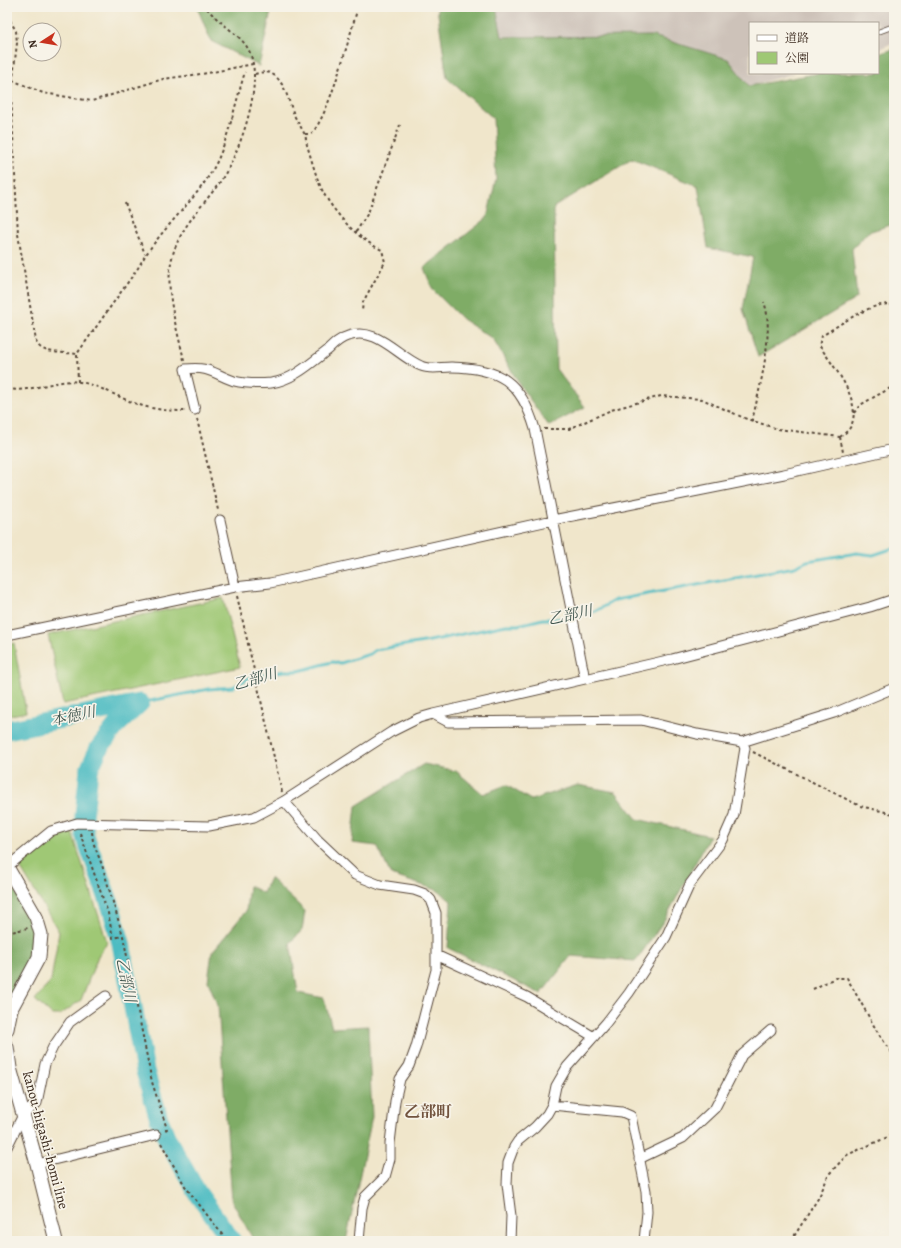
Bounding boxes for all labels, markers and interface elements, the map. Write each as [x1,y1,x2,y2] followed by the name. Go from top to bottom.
[22,22,62,62] north arrow
[749,22,879,74] legend
[785,30,809,46] text: 道路
[25,38,41,49] text: N
[785,50,809,66] text: 公園
[546,600,596,629] water label: 乙部川
[231,663,281,695] water label: 乙部川
[49,701,99,730] water label: 本徳川
[112,956,141,1006] water label: 乙部川
[18,1069,73,1211] street label: kanou-higashi-homi line
[404,1101,452,1123] district label: 乙部町

